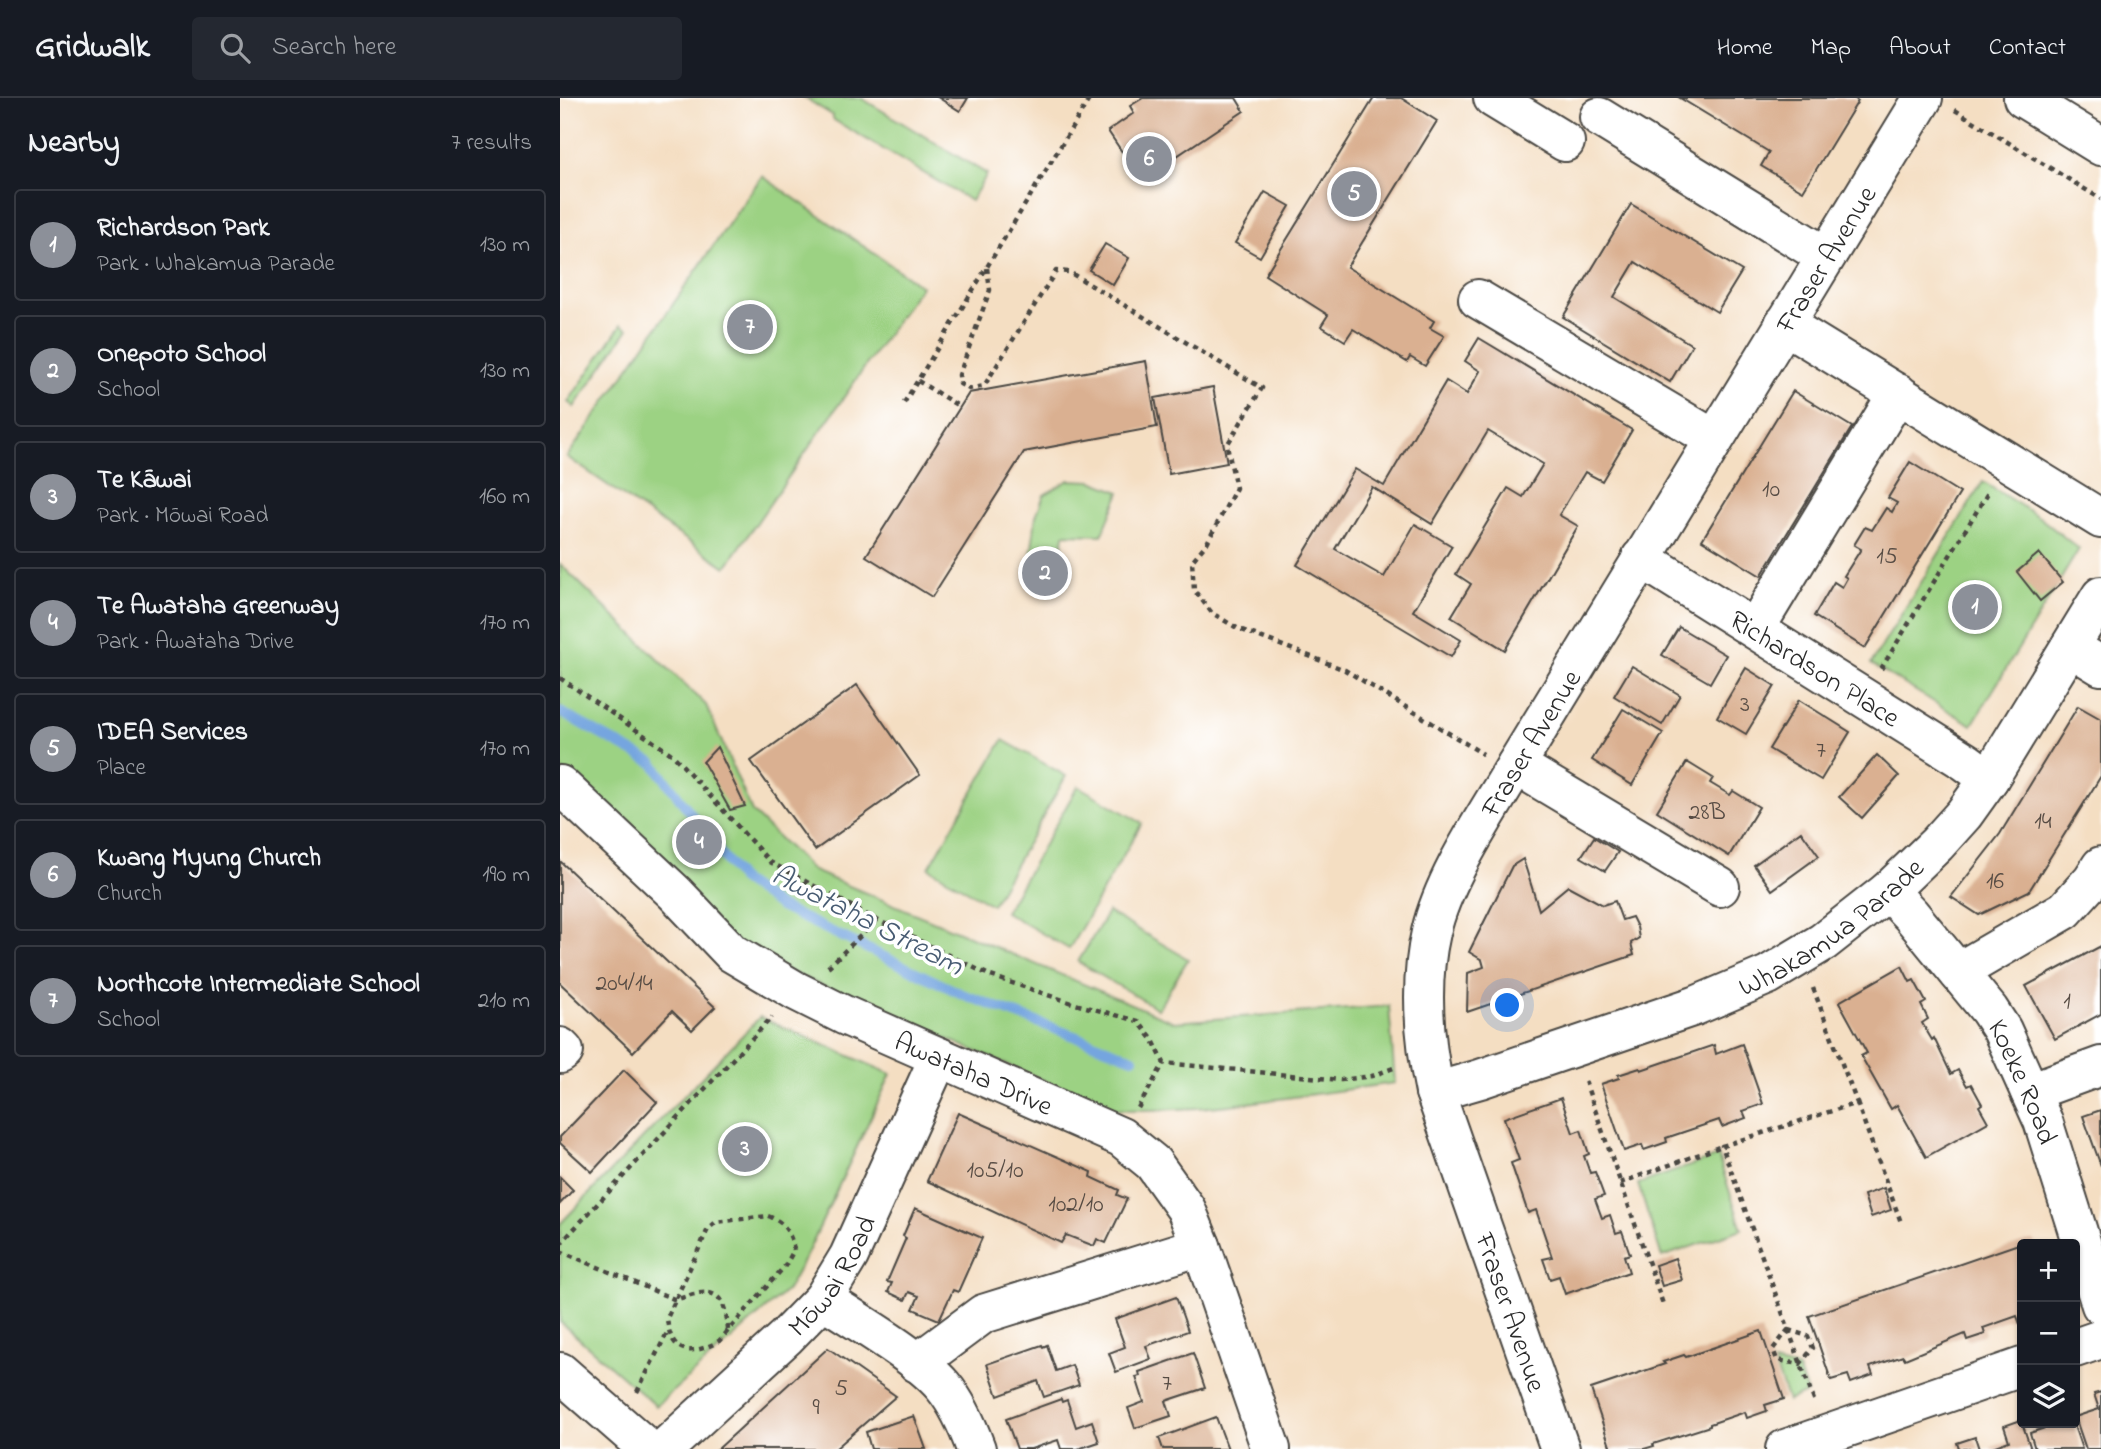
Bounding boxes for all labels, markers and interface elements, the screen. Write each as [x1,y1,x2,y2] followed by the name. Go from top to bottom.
[192,17,682,80] search box
[35,24,150,72] text: Gridwalk
[216,29,254,67] icon: search
[272,29,396,67] text: Search here
[1717,31,1773,66] text: Home
[1811,31,1851,66] text: Map
[1889,31,1951,66] text: About
[1989,31,2066,66] text: Contact
[28,122,120,166] text: Nearby
[451,127,532,160] text: 7 results
[1126,133,1172,185] pin: 6
[1331,168,1377,220] pin: 5
[1767,178,1889,343] street label: Fraser Avenue
[97,210,270,248] text: Richardson Park
[49,229,57,262] text: 1
[480,229,530,262] text: 130 m
[97,248,335,281] text: Park · Whakamua Parade
[727,301,773,353] pin: 7
[97,336,266,374] text: Onepoto School
[47,355,59,388] text: 2
[480,355,530,388] text: 130 m
[97,374,160,407] text: School
[97,462,192,500] text: Te Kāwai
[1762,473,1780,508] house number: 10
[48,481,58,514] text: 3
[479,481,530,514] text: 160 m
[97,500,268,533] text: Park · Mōwai Road
[1876,540,1898,575] house number: 15
[1022,547,1068,599] pin: 2
[1952,581,1998,633] pin: 1
[97,588,339,626] text: Te Awataha Greenway
[1720,601,1907,740] street label: Richardson Place
[48,607,58,640] text: 4
[480,607,530,640] text: 170 m
[97,626,294,659] text: Park · Awataha Drive
[1472,662,1594,827] street label: Fraser Avenue
[1740,688,1750,723] house number: 3
[97,714,248,752] text: IDEA Services
[46,733,60,766] text: 5
[480,733,530,766] text: 170 m
[1816,734,1826,769] house number: 7
[97,752,146,785] text: Place
[1688,796,1726,831] house number: 28B
[2034,805,2052,840] house number: 14
[676,816,722,868] pin: 4
[97,840,321,878] text: Kwang Myung Church
[1733,850,1935,1009] street label: Whakamua Parade
[763,854,971,989] water label: Awataha Stream
[48,859,58,892] text: 6
[482,859,530,892] text: 190 m
[1986,865,2005,900] house number: 16
[97,878,162,911] text: Church
[97,966,420,1004] text: Northcote Intermediate School
[595,967,653,1002] house number: 204/14
[48,985,58,1018] text: 7
[478,985,530,1018] text: 210 m
[2063,985,2071,1020] house number: 1
[1490,988,1524,1022] your location
[97,1004,160,1037] text: School
[1976,1012,2066,1150] street label: Koeke Road
[887,1023,1059,1129] street label: Awataha Drive
[722,1123,768,1175] pin: 3
[966,1154,1024,1189] house number: 105/10
[1048,1188,1104,1223] house number: 102/10
[780,1209,889,1348] street label: Mōwai Road
[1462,1227,1555,1399] street label: Fraser Avenue
[2017,1239,2080,1428] map controls
[2017,1239,2080,1302] button: +
[2017,1302,2080,1365] button: −
[2017,1365,2080,1428] button: layers
[1162,1367,1172,1402] house number: 7
[834,1372,848,1407] house number: 5
[812,1391,820,1426] house number: 9

